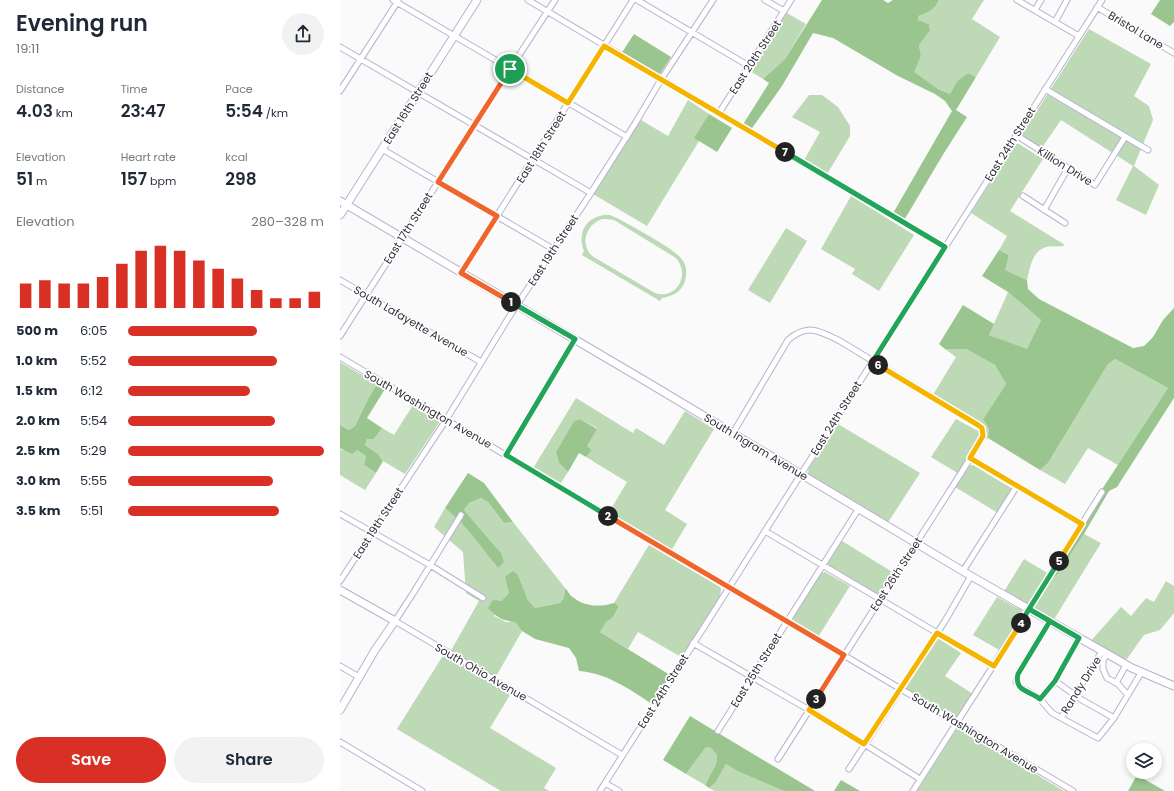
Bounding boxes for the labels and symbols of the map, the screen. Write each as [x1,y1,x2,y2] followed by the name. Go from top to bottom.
[1105,7,1167,53] street label: Bristol Lane
[725,17,785,97] street label: East 20th Street
[493,52,527,86] pin
[379,69,437,147] street label: East 16th Street
[981,104,1039,184] street label: East 24th Street
[512,108,570,186] street label: East 18th Street
[775,142,795,162] pin: 7
[1034,143,1096,189] street label: Killion Drive
[380,189,436,267] street label: East 17th Street
[524,211,582,289] street label: East 19th Street
[351,282,471,360] street label: South Lafayette Avenue
[501,292,521,312] pin: 1
[868,355,888,375] pin: 6
[361,366,495,452] street label: South Washington Avenue
[807,378,865,458] street label: East 24th Street
[701,410,811,485] street label: South Ingram Avenue
[349,484,407,562] street label: East 19th Street
[598,506,618,526] pin: 2
[866,534,926,614] street label: East 26th Street
[1049,551,1069,571] pin: 5
[1011,613,1031,633] pin: 4
[727,630,785,710] street label: East 25th Street
[432,639,530,705] street label: South Ohio Avenue
[634,651,692,731] street label: East 24th Street
[1057,653,1105,717] street label: Randy Drive
[806,689,826,709] pin: 3
[909,689,1041,777] street label: South Washington Avenue

